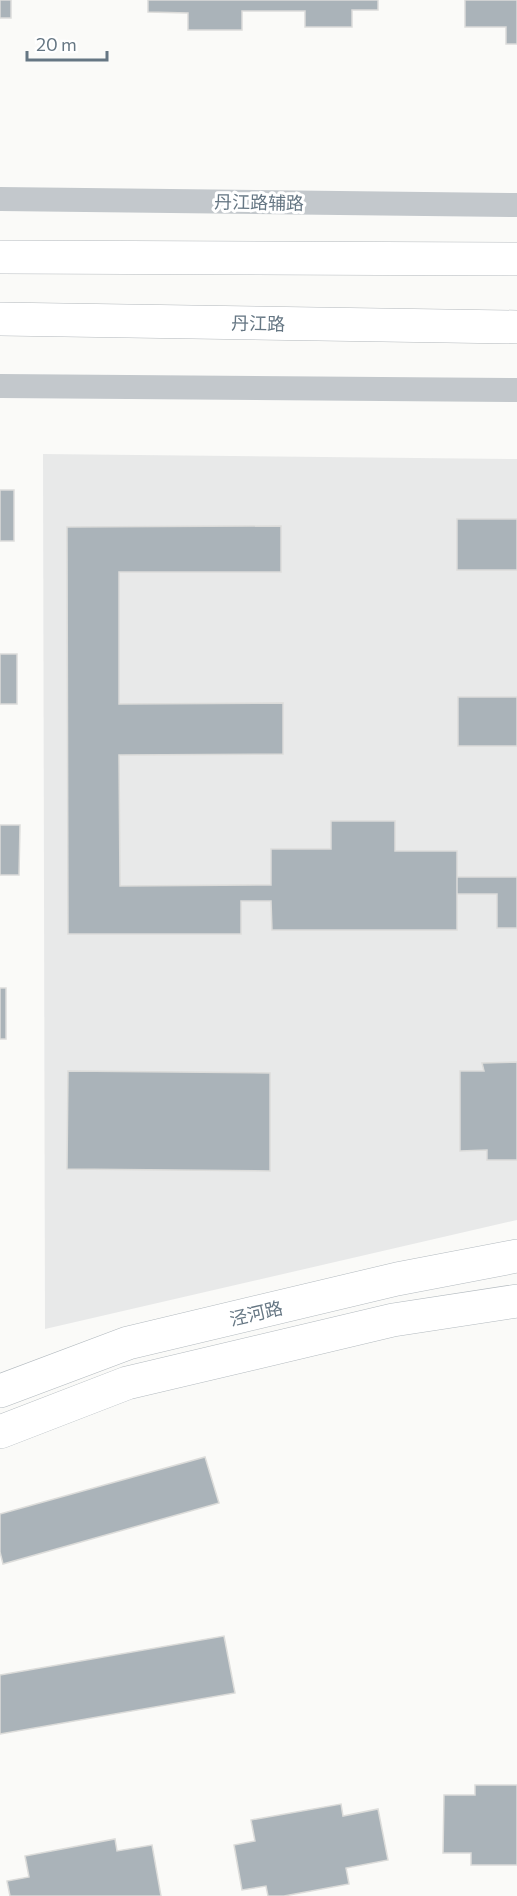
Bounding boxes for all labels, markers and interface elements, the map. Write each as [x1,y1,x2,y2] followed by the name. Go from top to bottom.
[27,24,106,62] scale bar
[36,33,77,55] text: 20 m
[214,190,304,214] street label: 丹江路辅路
[231,312,285,334] street label: 丹江路
[227,1296,285,1330] street label: 泾河路

